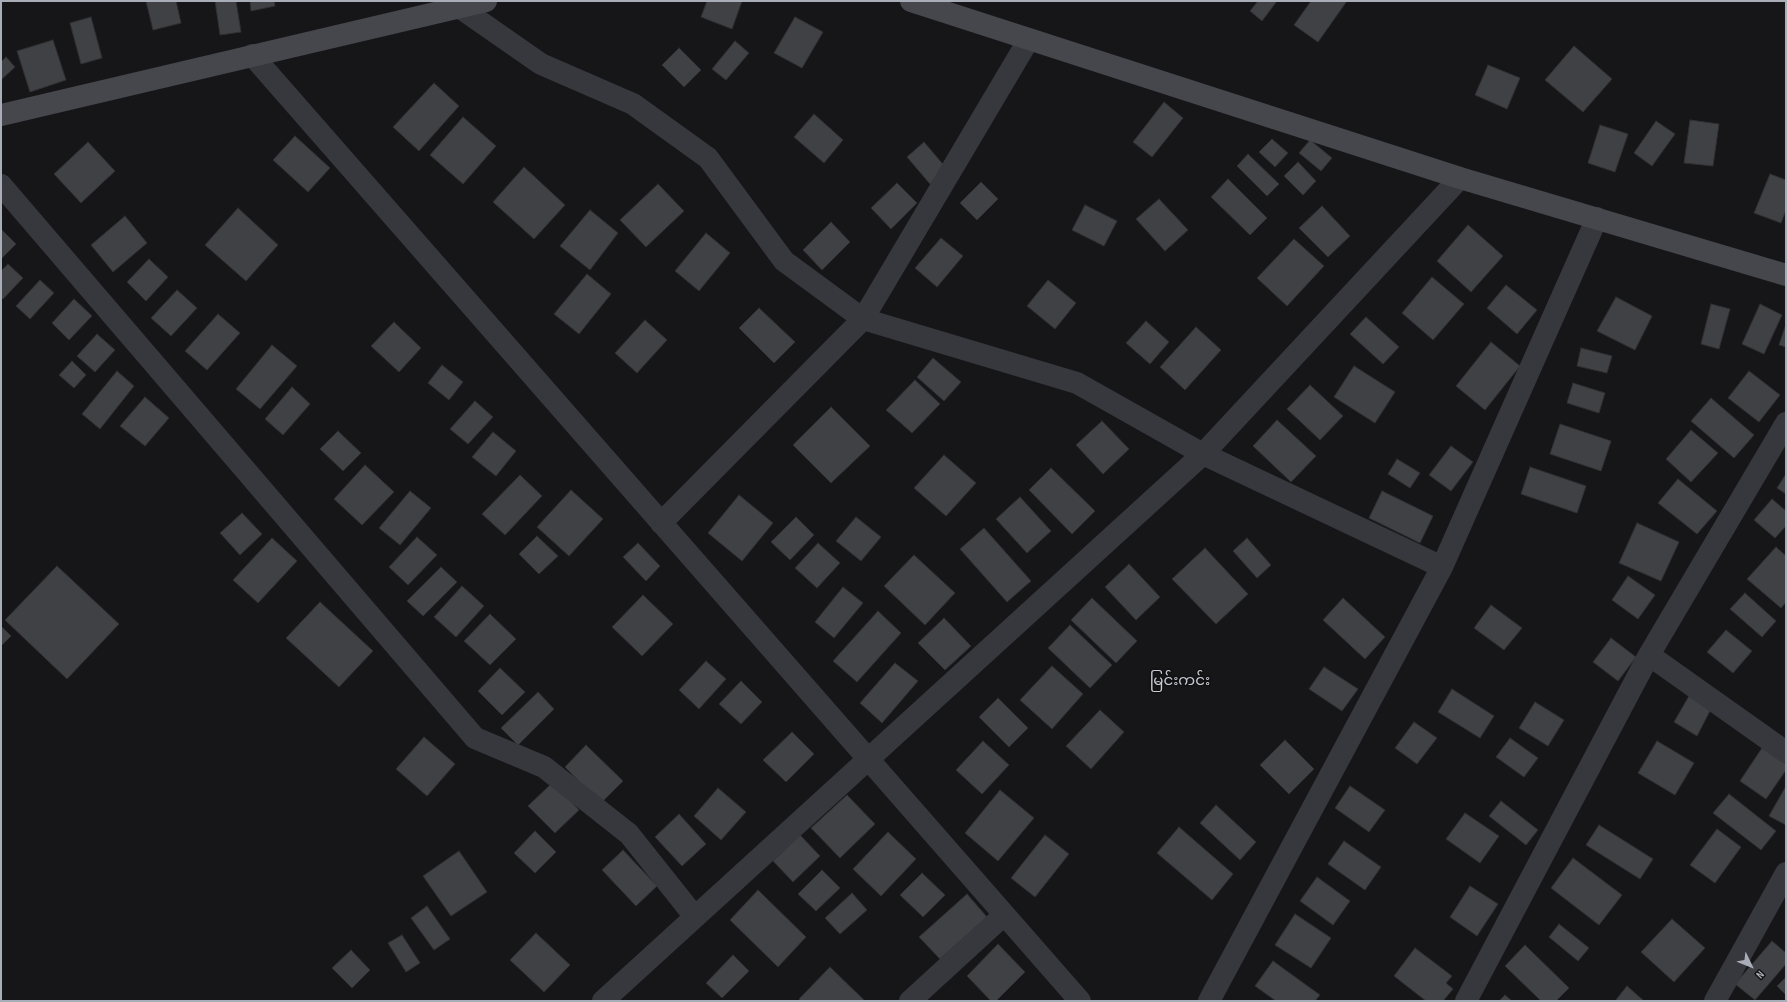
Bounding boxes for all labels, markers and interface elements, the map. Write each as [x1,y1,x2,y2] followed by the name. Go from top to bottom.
[1150,672,1210,690] district label: မြင်းကင်း
[1731,946,1771,986] north arrow
[1753,968,1767,981] text: N

